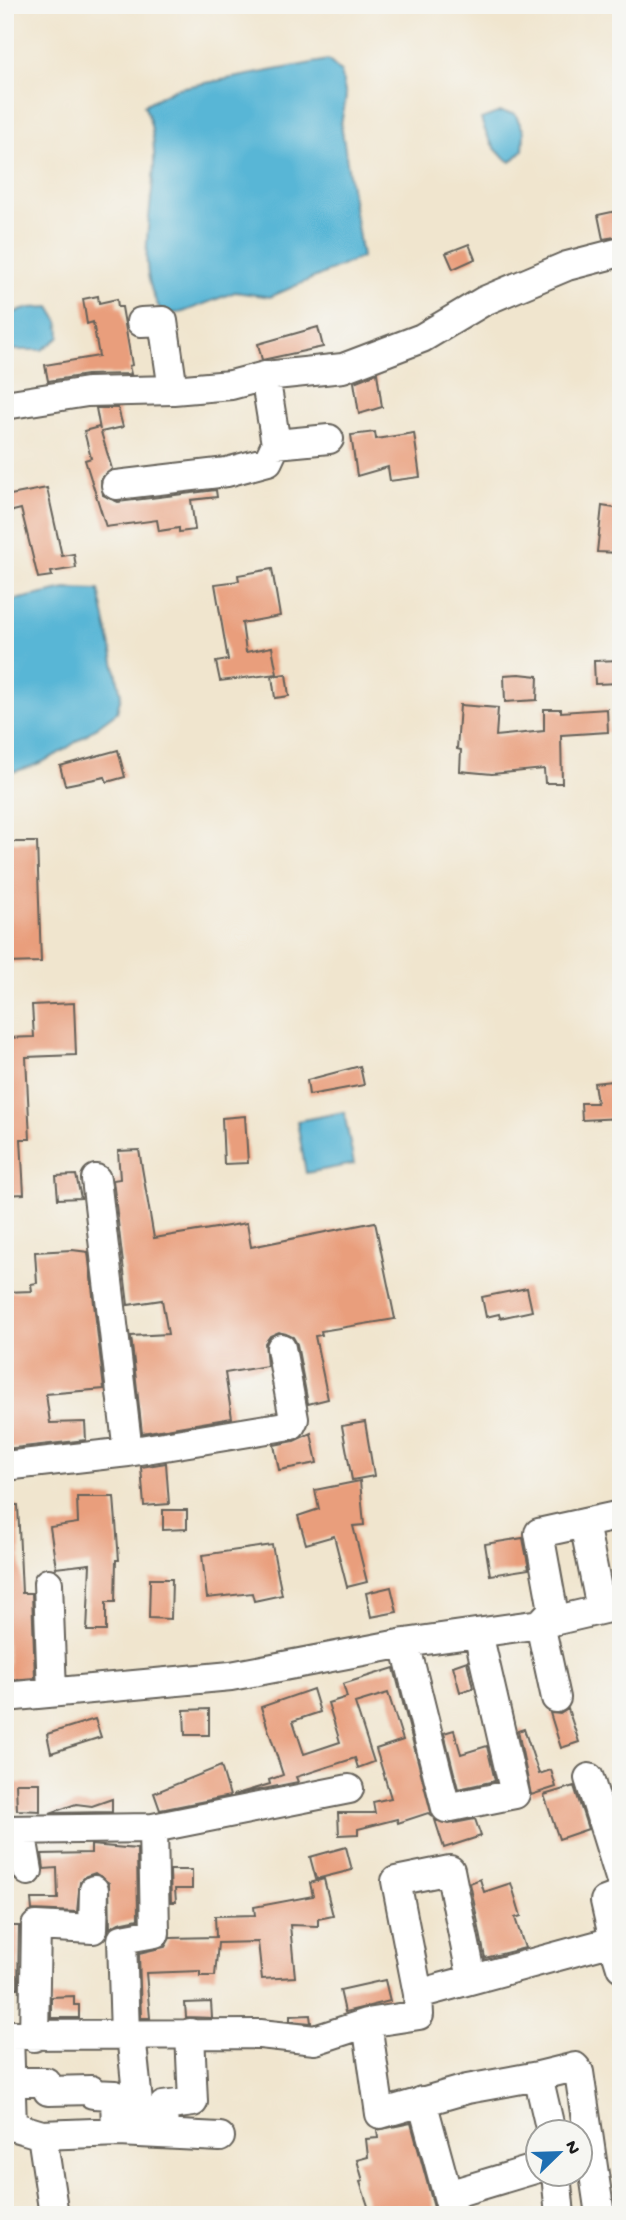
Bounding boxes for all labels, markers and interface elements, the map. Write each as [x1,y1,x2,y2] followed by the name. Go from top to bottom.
[524,2118,594,2188] north arrow
[558,2138,584,2158] text: N

